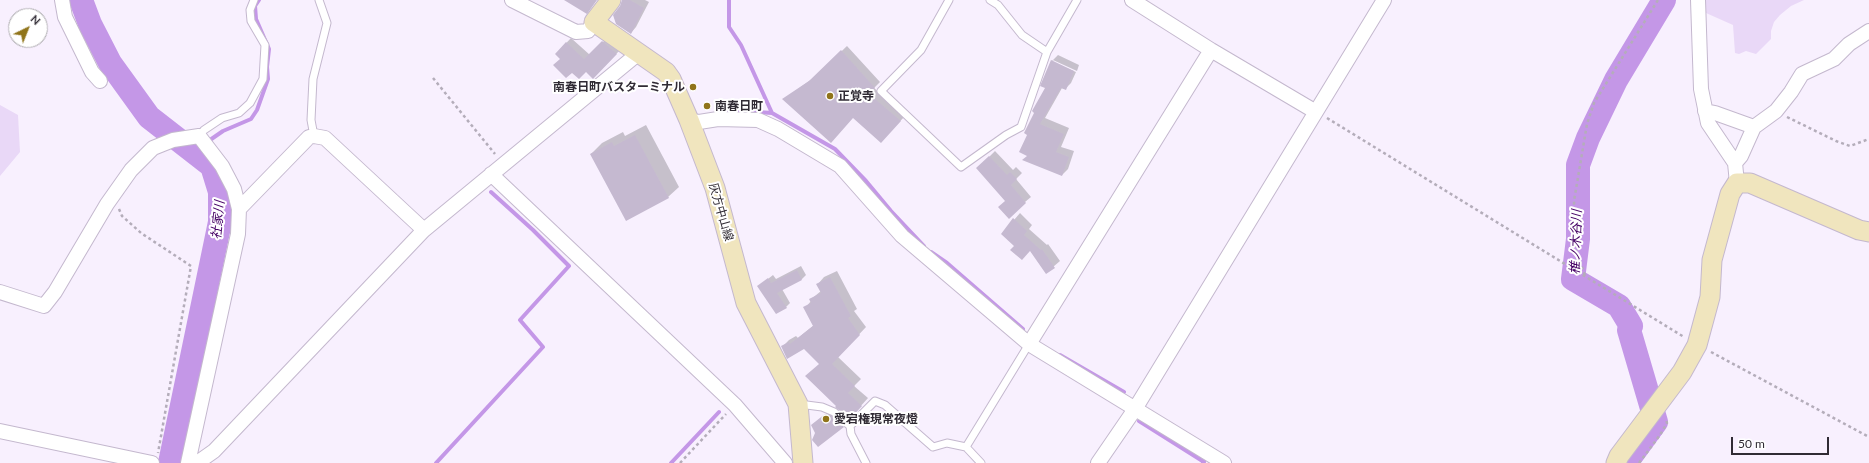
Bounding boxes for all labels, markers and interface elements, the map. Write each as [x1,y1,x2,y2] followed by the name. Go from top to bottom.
[8,8,48,48] north arrow
[28,12,43,27] text: N
[553,80,685,94] place label: 南春日町バスターミナル
[688,82,698,92] marker: 南春日町バスターミナル
[838,89,874,103] place label: 正覚寺
[825,91,835,101] marker: 正覚寺
[715,99,763,113] place label: 南春日町
[702,101,712,111] marker: 南春日町
[706,181,736,243] street label: 灰方中山線
[208,200,228,240] water label: 社家川
[1567,209,1585,275] water label: 椎ノ木谷川
[834,412,918,426] place label: 愛宕権現常夜燈
[821,414,831,424] marker: 愛宕権現常夜燈
[1733,429,1831,455] scale bar
[1738,436,1765,451] text: 50 m

